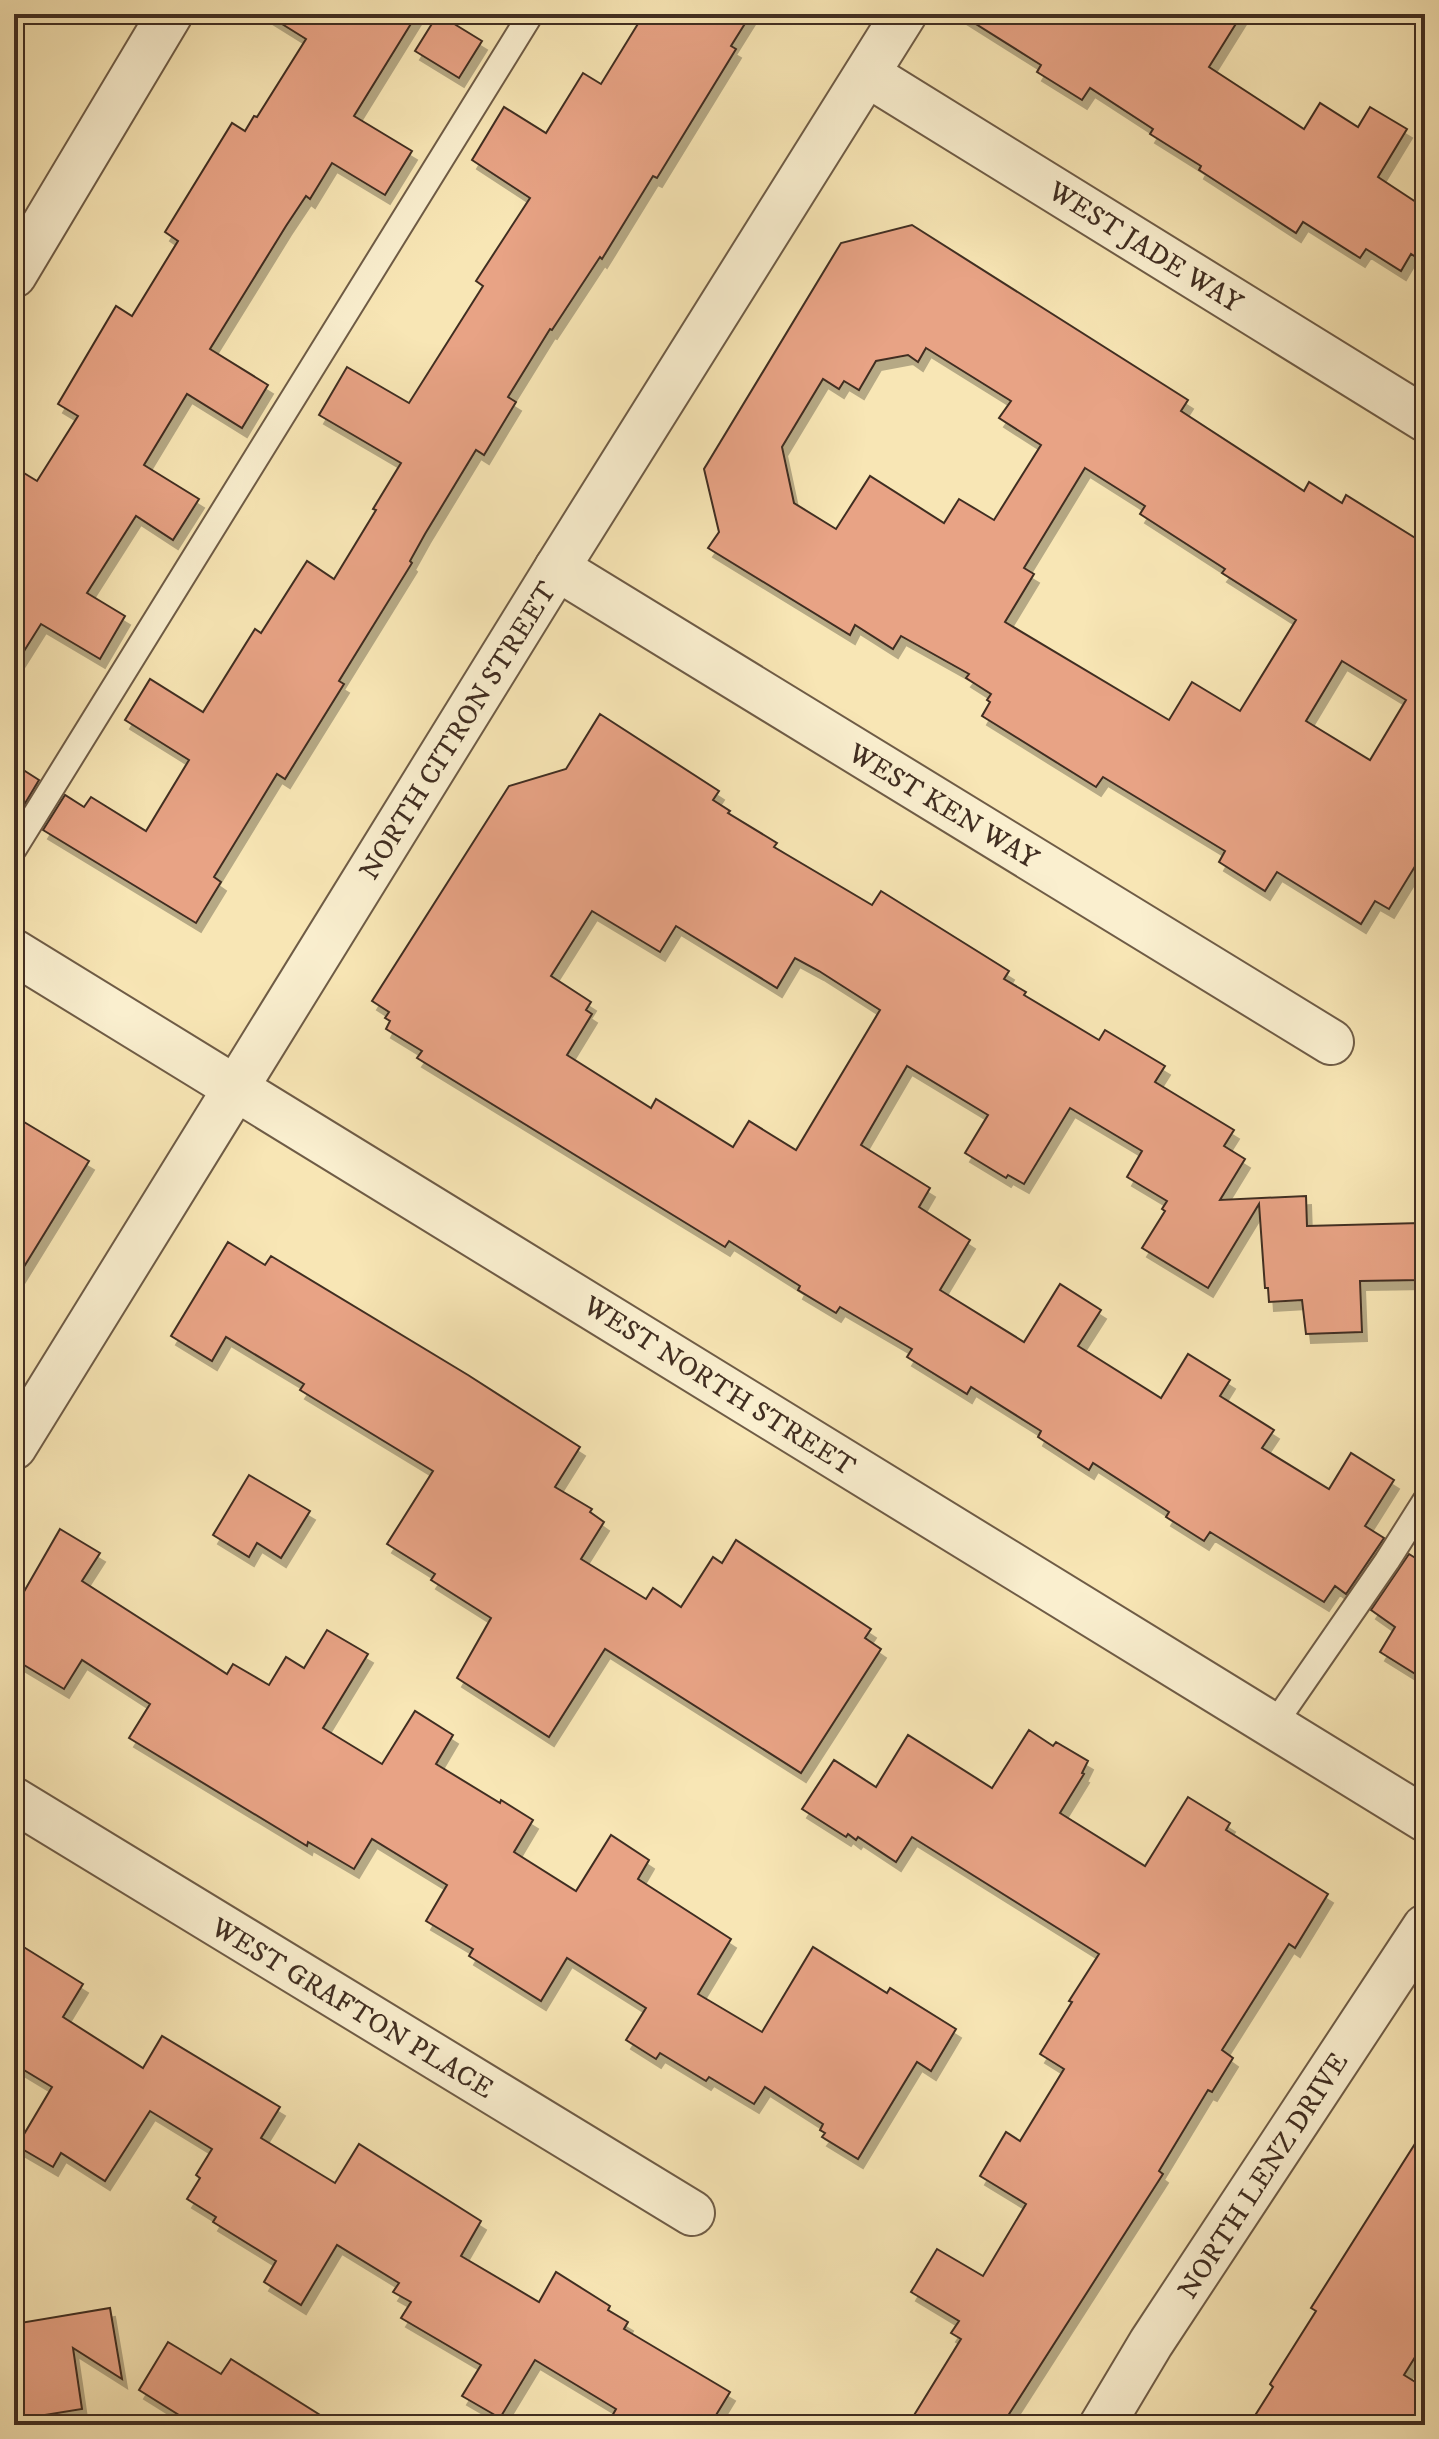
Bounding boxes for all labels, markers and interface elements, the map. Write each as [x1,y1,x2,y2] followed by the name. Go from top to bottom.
[1041,173,1249,321] street label: WEST JADE WAY
[352,575,565,886] street label: NORTH CITRON STREET
[841,735,1045,877] street label: WEST KEN WAY
[576,1288,862,1484] street label: WEST NORTH STREET
[204,1909,500,2107] street label: WEST GRAFTON PLACE
[1170,2046,1356,2306] street label: NORTH LENZ DRIVE

